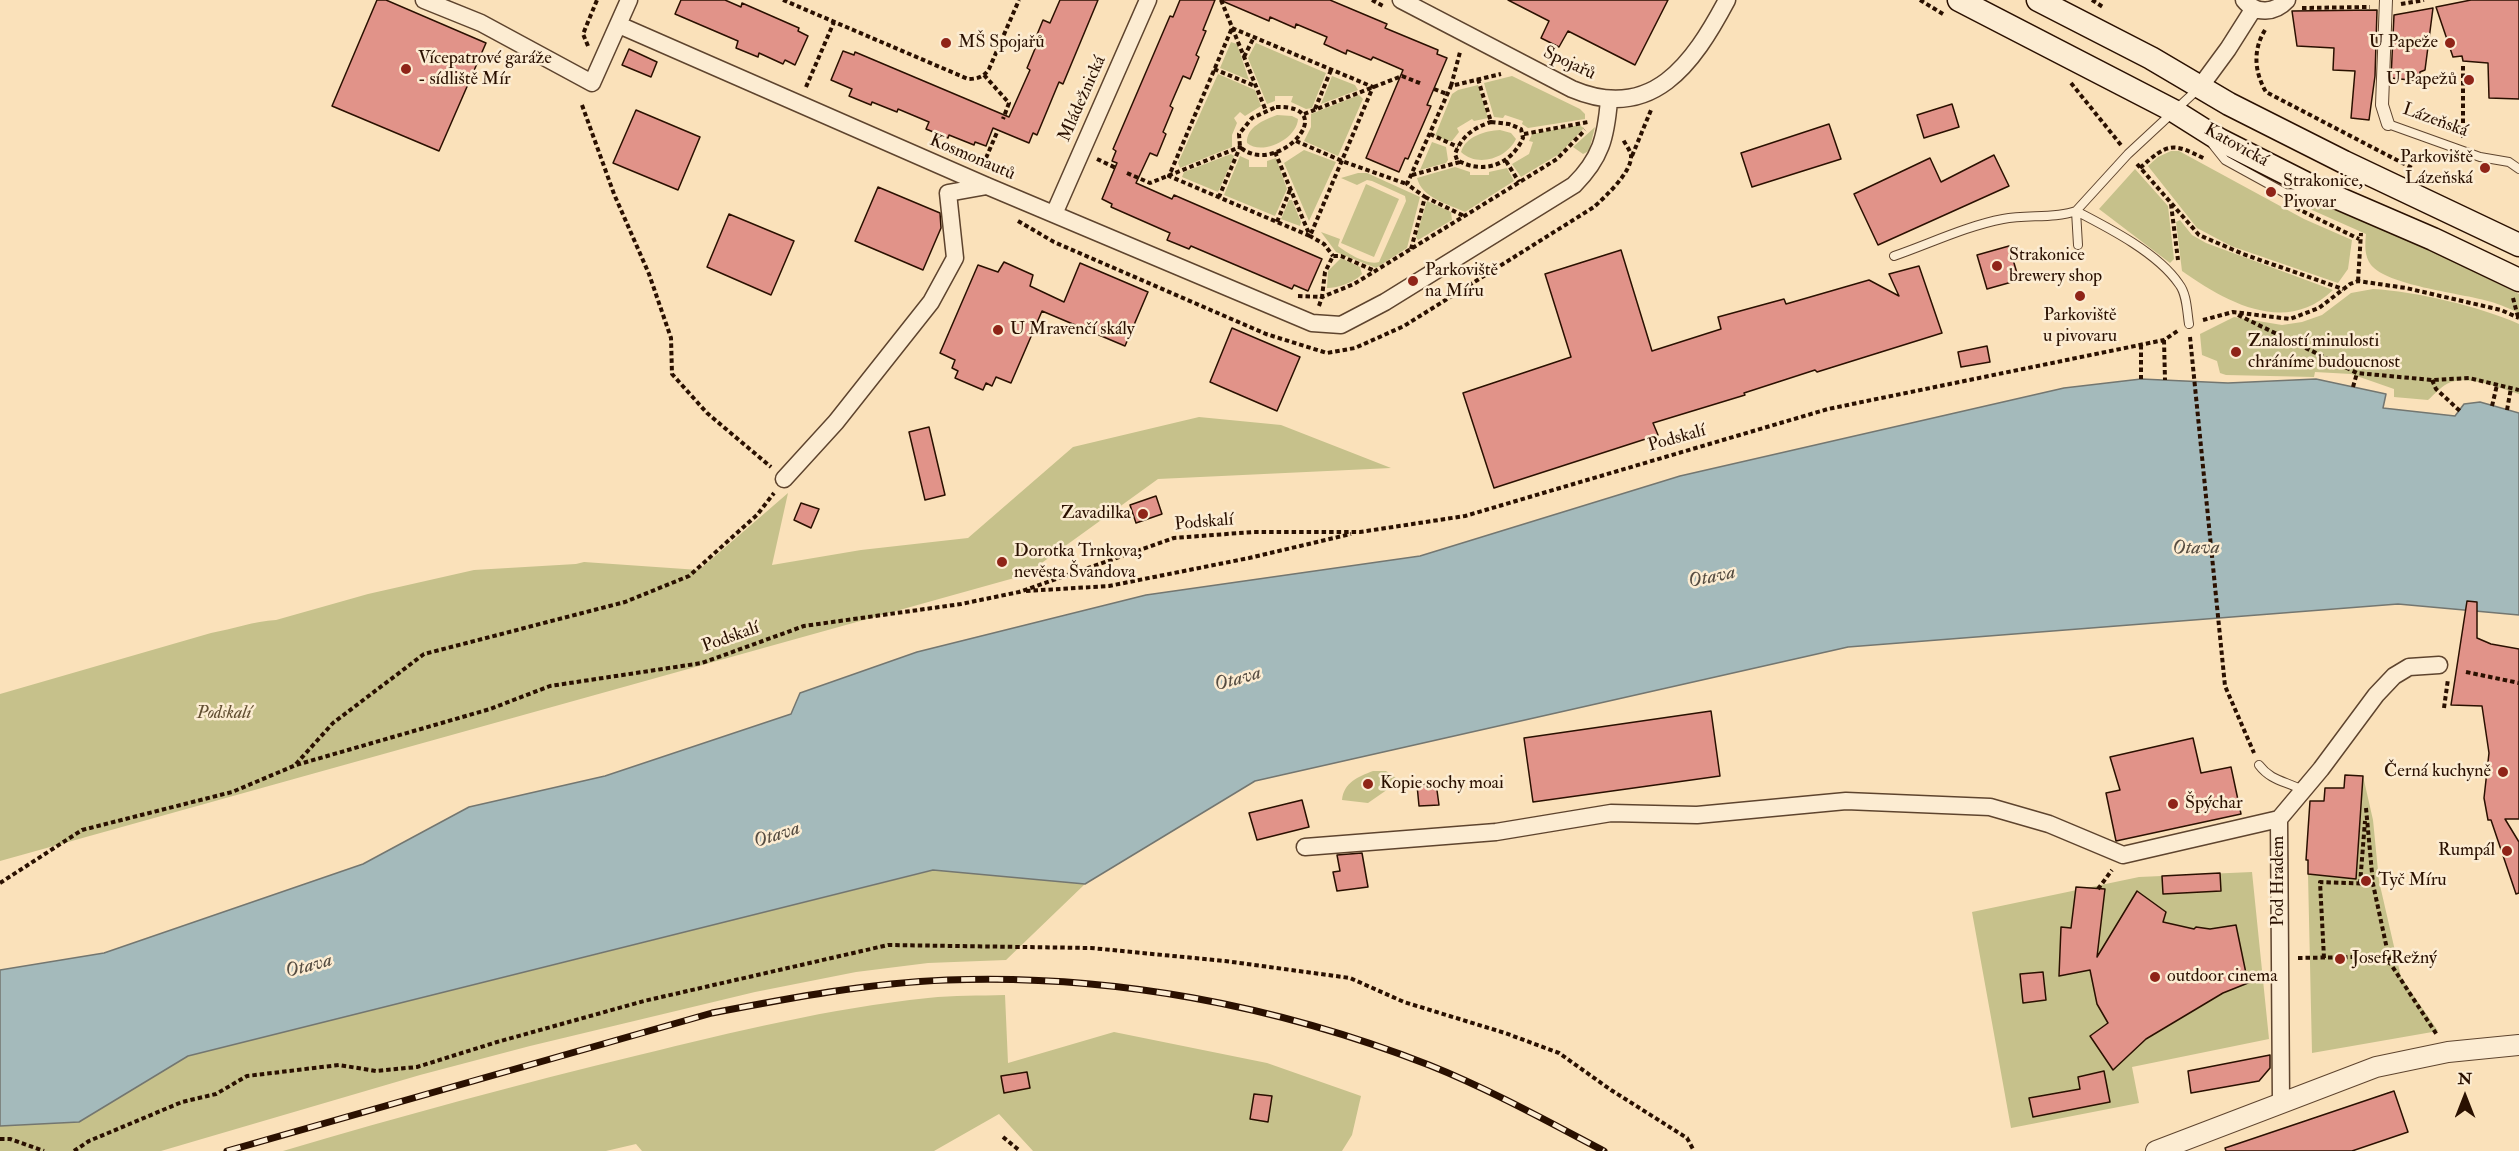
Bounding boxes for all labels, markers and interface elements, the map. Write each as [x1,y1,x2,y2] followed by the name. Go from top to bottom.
[958,32,1045,54] place label: MŠ Spojařů
[2369,32,2438,54] place label: U Papeže
[939,36,953,50] marker: MŠ Spojařů
[2443,36,2457,50] marker: U Papeže
[1539,43,1599,85] street label: Spojařů
[418,48,552,90] place label: Vícepatrové garáže - sídliště Mír
[1055,53,1111,145] street label: Mládežnická
[399,62,413,76] marker: Vícepatrové garáže - sídliště Mír
[2386,69,2457,91] place label: U Papežů
[2462,73,2476,87] marker: U Papežů
[2399,99,2471,143] street label: Lázeňská
[2200,120,2272,172] street label: Katovická
[926,130,1018,186] street label: Kosmonautů
[2400,147,2473,190] place label: Parkoviště Lázeňská
[2478,161,2492,175] marker: Parkoviště Lázeňská
[2283,171,2363,213] place label: Strakonice, Pivovar
[2264,185,2278,199] marker: Strakonice, Pivovar
[2009,245,2102,288] place label: Strakonice brewery shop
[1990,259,2004,273] marker: Strakonice brewery shop
[1425,260,1498,302] place label: Parkoviště na Míru
[1406,274,1420,288] marker: Parkoviště na Míru
[2073,289,2087,303] marker: Parkoviště u pivovaru
[2043,305,2117,348] place label: Parkoviště u pivovaru
[1010,319,1135,341] place label: U Mravenčí skály
[991,323,1005,337] marker: U Mravenčí skály
[2248,331,2400,374] place label: Znalostí minulosti chráníme budoucnost
[2229,345,2243,359] marker: Znalostí minulosti chráníme budoucnost
[1646,420,1708,458] street label: Podskalí
[1061,503,1131,525] place label: Zavadilka
[1136,507,1150,521] marker: Zavadilka
[1174,510,1234,536] street label: Podskalí
[2172,537,2220,561] water label: Otava
[1014,541,1142,584] place label: Dorotka Trnkova, nevěsta Švandova
[995,555,1009,569] marker: Dorotka Trnkova, nevěsta Švandova
[1686,561,1738,595] water label: Otava
[700,618,762,658] street label: Podskalí
[1212,662,1264,698] water label: Otava
[197,703,251,725] park label: Podskalí
[2384,761,2491,783] place label: Černá kuchyně
[2496,765,2510,779] marker: Černá kuchyně
[1380,773,1504,795] place label: Kopie sochy moai
[1361,777,1375,791] marker: Kopie sochy moai
[2185,793,2243,815] place label: Špýchar
[2166,797,2180,811] marker: Špýchar
[751,817,803,855] water label: Otava
[2268,836,2290,926] street label: Pod Hradem
[2438,840,2495,862] place label: Rumpál
[2500,844,2514,858] marker: Rumpál
[2378,870,2447,892] place label: Tyč Míru
[2359,874,2373,888] marker: Tyč Míru
[2352,948,2437,970] place label: Josef Režný
[283,949,335,985] water label: Otava
[2333,952,2347,966] marker: Josef Režný
[2167,966,2278,988] place label: outdoor cinema
[2148,970,2162,984] marker: outdoor cinema
[2435,1067,2495,1127] north arrow
[2458,1069,2472,1089] text: N

